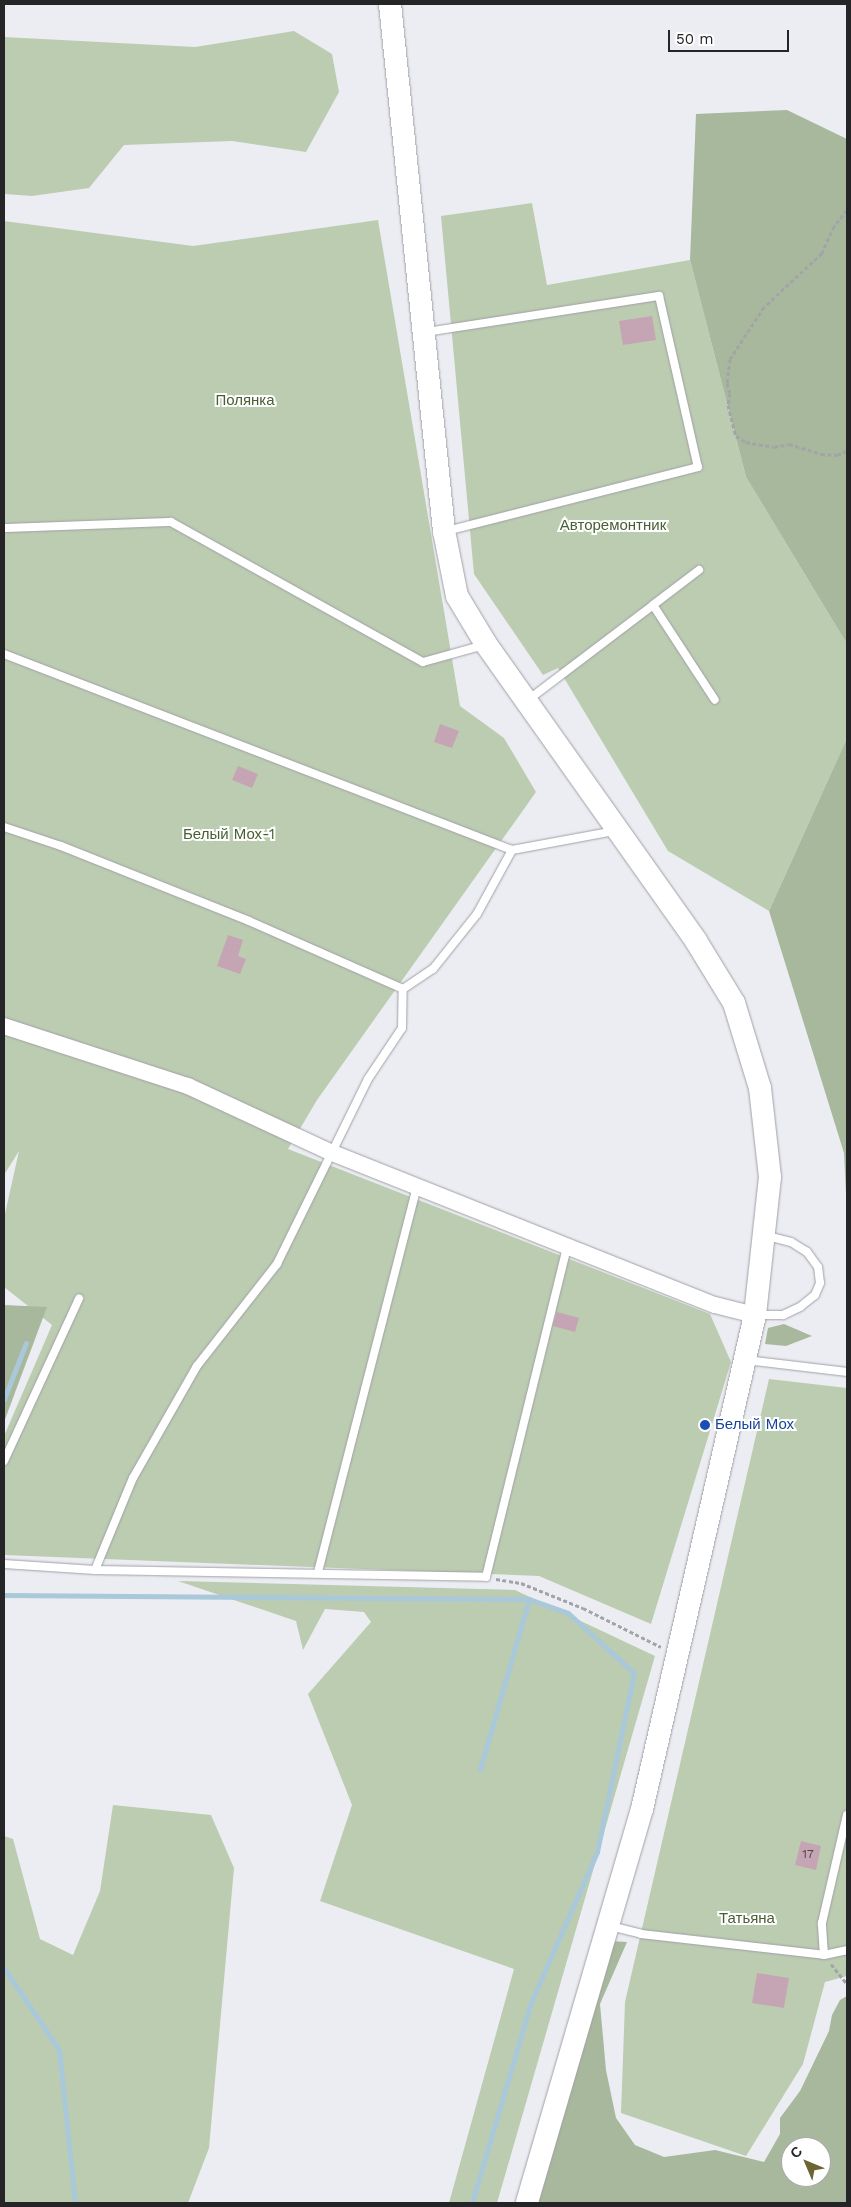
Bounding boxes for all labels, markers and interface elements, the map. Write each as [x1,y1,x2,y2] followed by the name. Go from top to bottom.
[671,20,792,52] scale bar
[676,30,713,48] text: 50 m
[215,392,275,410] park label: Полянка
[560,517,666,535] park label: Авторемонтник
[183,826,275,844] park label: Белый Мох-1
[715,1416,794,1434] place label: Белый Мох
[699,1419,711,1431] marker: Белый Мох
[802,1848,814,1862] house number: 17
[719,1910,775,1928] park label: Татьяна
[781,2137,831,2187] north arrow
[787,2143,805,2161] text: С

